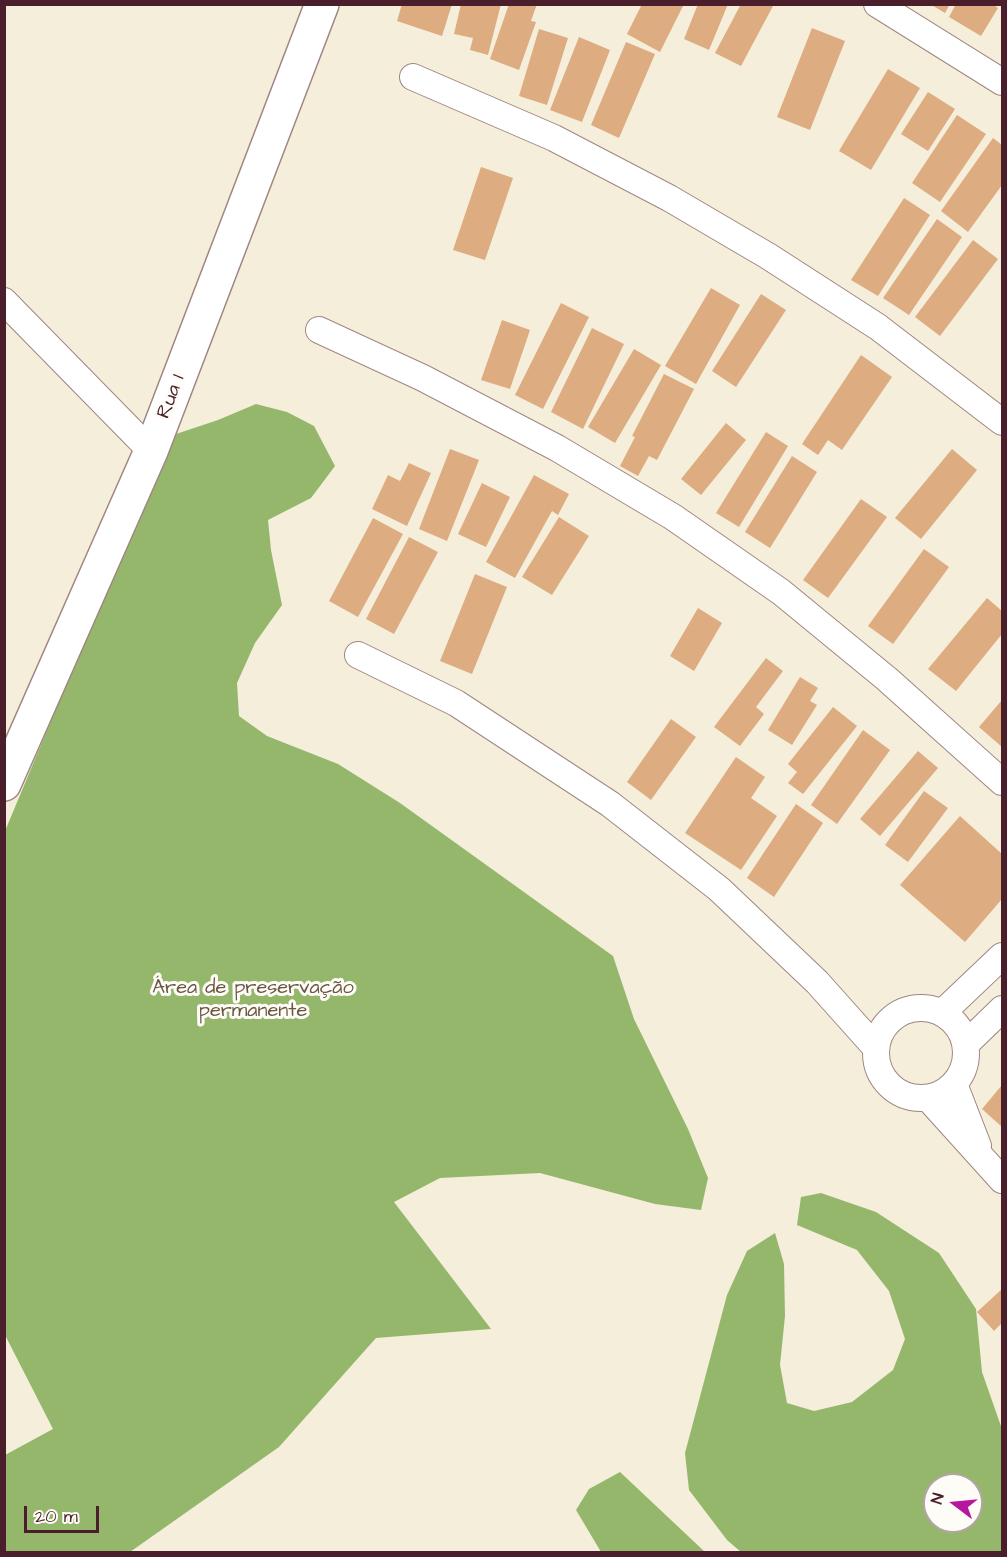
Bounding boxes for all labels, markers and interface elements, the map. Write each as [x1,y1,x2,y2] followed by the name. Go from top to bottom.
[153,372,191,422] street label: Rua 1
[152,977,354,1024] park label: Área de preservação permanente
[923,1473,983,1533] north arrow
[926,1491,950,1506] text: N
[27,1494,102,1532] scale bar
[35,1504,78,1529] text: 20 m

